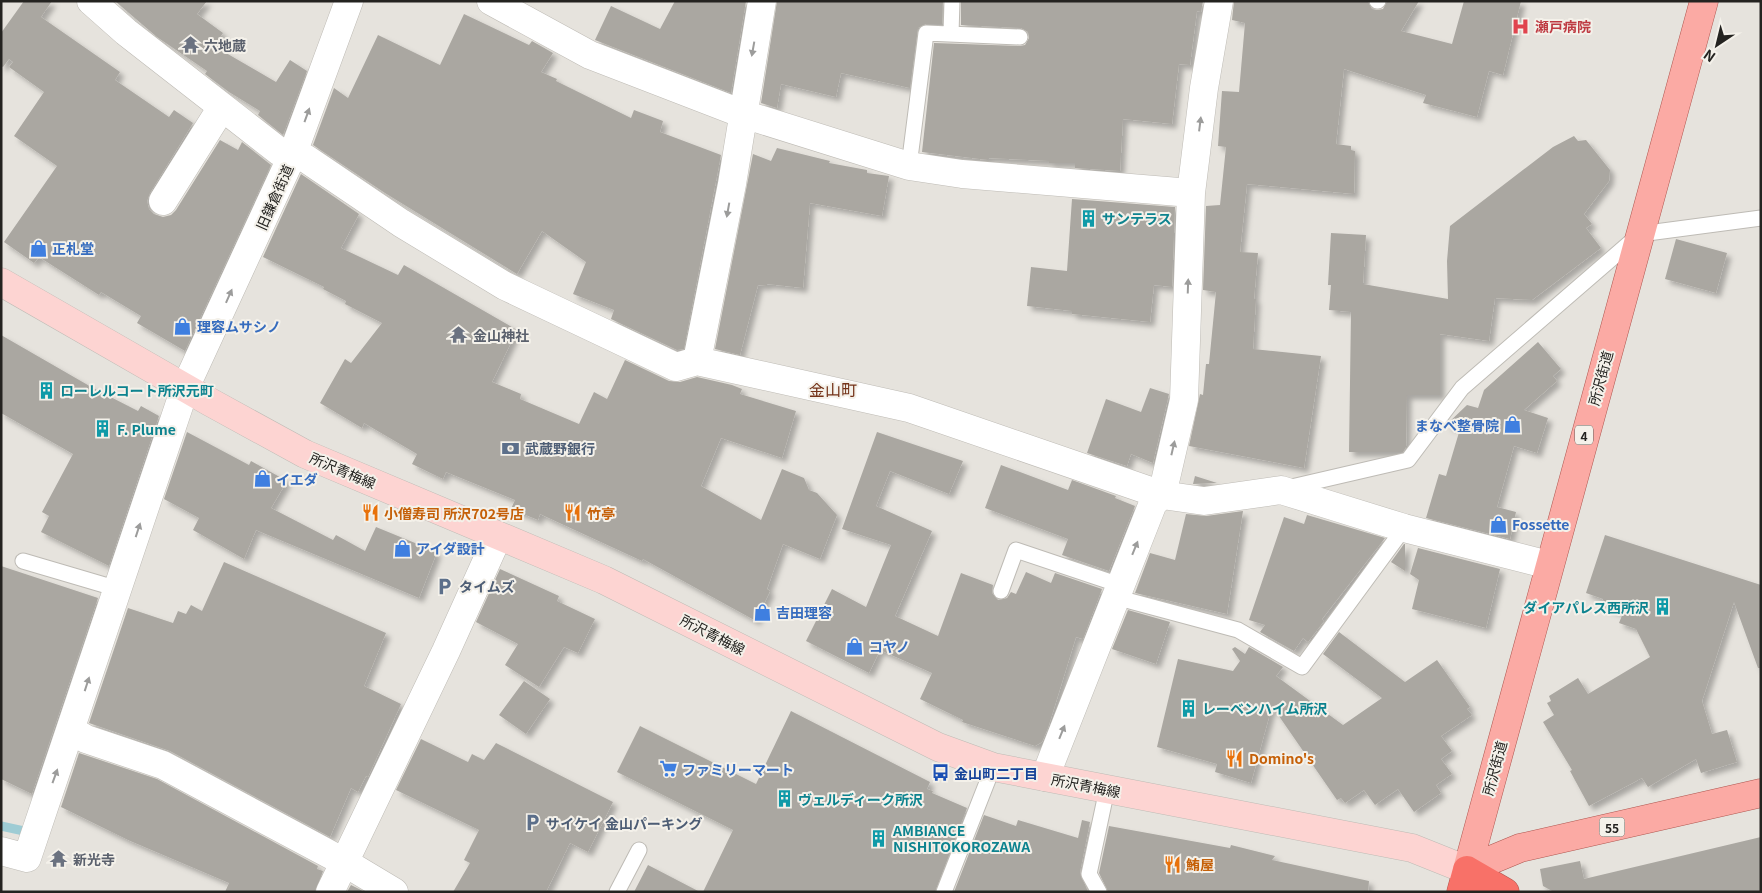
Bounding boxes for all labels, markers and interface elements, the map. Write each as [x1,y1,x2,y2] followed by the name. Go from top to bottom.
[1511,16,1531,36] hospital icon: 瀬戸病院
[1535,16,1591,36] place label: 瀬戸病院
[1692,20,1742,70] north arrow
[180,35,200,55] temple icon: 六地蔵
[204,35,246,55] place label: 六地蔵
[749,42,757,58] one-way arrow
[1699,45,1719,68] text: N
[304,108,311,123] one-way arrow
[1196,116,1204,132] one-way arrow
[251,161,297,233] street label: 旧鎌倉街道
[723,202,731,218] one-way arrow
[1078,208,1098,228] building icon: サンテラス
[1102,208,1172,228] place label: サンテラス
[28,238,48,258] shop icon: 正札堂
[52,238,94,258] place label: 正札堂
[1184,278,1192,294] one-way arrow
[224,289,233,304] one-way arrow
[173,316,193,336] shop icon: 理容ムサシノ
[197,316,281,336] place label: 理容ムサシノ
[449,325,469,345] temple icon: 金山神社
[473,325,529,345] place label: 金山神社
[1583,348,1617,408] street label: 所沢街道
[809,377,857,401] district label: 金山町
[36,380,56,400] building icon: ローレルコート所沢元町
[60,380,214,400] place label: ローレルコート所沢元町
[1415,415,1499,435] place label: まなべ整骨院
[1503,415,1523,435] shop icon: まなべ整骨院
[93,419,113,439] building icon: F. Plume
[117,419,176,439] place label: F. Plume
[1575,426,1593,444] road number: 4
[501,438,521,458] bank icon: 武蔵野銀行
[525,438,595,458] place label: 武蔵野銀行
[1169,440,1177,455] one-way arrow
[307,447,379,493] street label: 所沢青梅線
[252,469,272,489] shop icon: イエダ
[276,469,318,489] place label: イエダ
[360,503,380,523] restaurant icon: 小僧寿司 所沢702号店
[384,503,524,523] place label: 小僧寿司 所沢702号店
[563,503,583,523] restaurant icon: 竹亭
[587,503,615,523] place label: 竹亭
[1488,514,1508,534] shop icon: Fossette
[1512,514,1569,534] place label: Fossette
[134,522,142,537] one-way arrow
[392,538,412,558] shop icon: アイダ設計
[416,538,485,558] place label: アイダ設計
[1131,540,1139,555] one-way arrow
[435,576,455,596] parking icon: タイムズ
[459,576,515,596] place label: タイムズ
[1523,597,1649,617] place label: ダイアパレス西所沢
[1653,597,1673,617] building icon: ダイアパレス西所沢
[752,602,772,622] shop icon: 吉田理容
[776,602,832,622] place label: 吉田理容
[677,609,749,659] street label: 所沢青梅線
[845,636,865,656] shop icon: コヤノ
[869,636,910,656] place label: コヤノ
[83,676,91,691] one-way arrow
[1178,698,1198,718] building icon: レーベンハイム所沢
[1202,698,1327,718] place label: レーベンハイム所沢
[1059,725,1067,739] one-way arrow
[1477,738,1511,798] street label: 所沢街道
[1225,748,1245,768] restaurant icon: Domino's
[1249,748,1314,768] place label: Domino's
[658,759,678,779] supermarket icon: ファミリーマート
[682,759,794,779] place label: ファミリーマート
[930,763,950,783] bus stop icon: 金山町二丁目
[954,763,1038,783] place label: 金山町二丁目
[51,768,59,783] one-way arrow
[1050,769,1122,801] street label: 所沢青梅線
[774,789,794,809] building icon: ヴェルディーク所沢
[798,789,923,809] place label: ヴェルディーク所沢
[522,813,542,833] parking icon: サイケイ 金山パーキング
[546,813,702,833] place label: サイケイ 金山パーキング
[1600,818,1624,836] road number: 55
[892,820,1031,856] place label: AMBIANCE NISHITOKOROZAWA
[869,828,889,848] building icon: AMBIANCE NISHITOKOROZAWA
[49,849,69,869] temple icon: 新光寺
[73,849,115,869] place label: 新光寺
[1162,854,1182,874] restaurant icon: 鮪屋
[1186,854,1214,874] place label: 鮪屋

